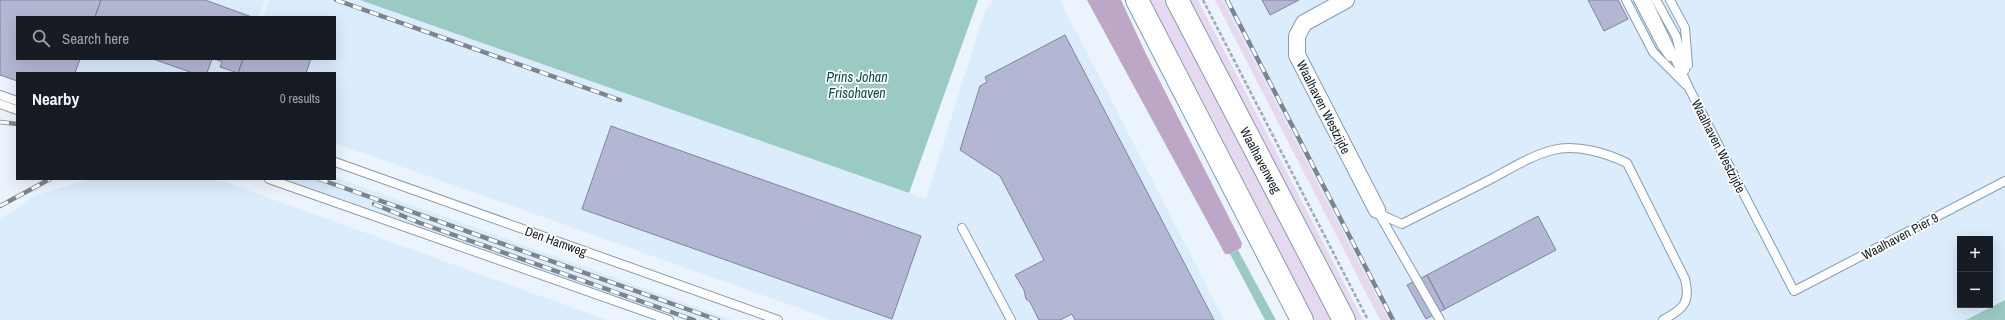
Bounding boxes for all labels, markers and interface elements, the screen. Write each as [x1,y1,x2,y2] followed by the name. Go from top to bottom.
[16,16,336,60] search box
[30,27,52,49] icon: search
[62,28,129,49] text: Search here
[1293,58,1354,157] street label: Waalhaven Westzijde
[826,68,888,102] water label: Prins Johan Frisohaven
[32,87,79,110] text: Nearby
[280,90,320,107] text: 0 results
[1688,97,1749,196] street label: Waalhaven Westzijde
[1236,124,1285,196] street label: Waalhavenweg
[1859,209,1942,264] street label: Waalhaven Pier 9
[523,222,589,261] street label: Den Hamweg
[1957,236,1993,308] map controls
[1957,236,1993,272] button: +
[1957,272,1993,308] button: −

